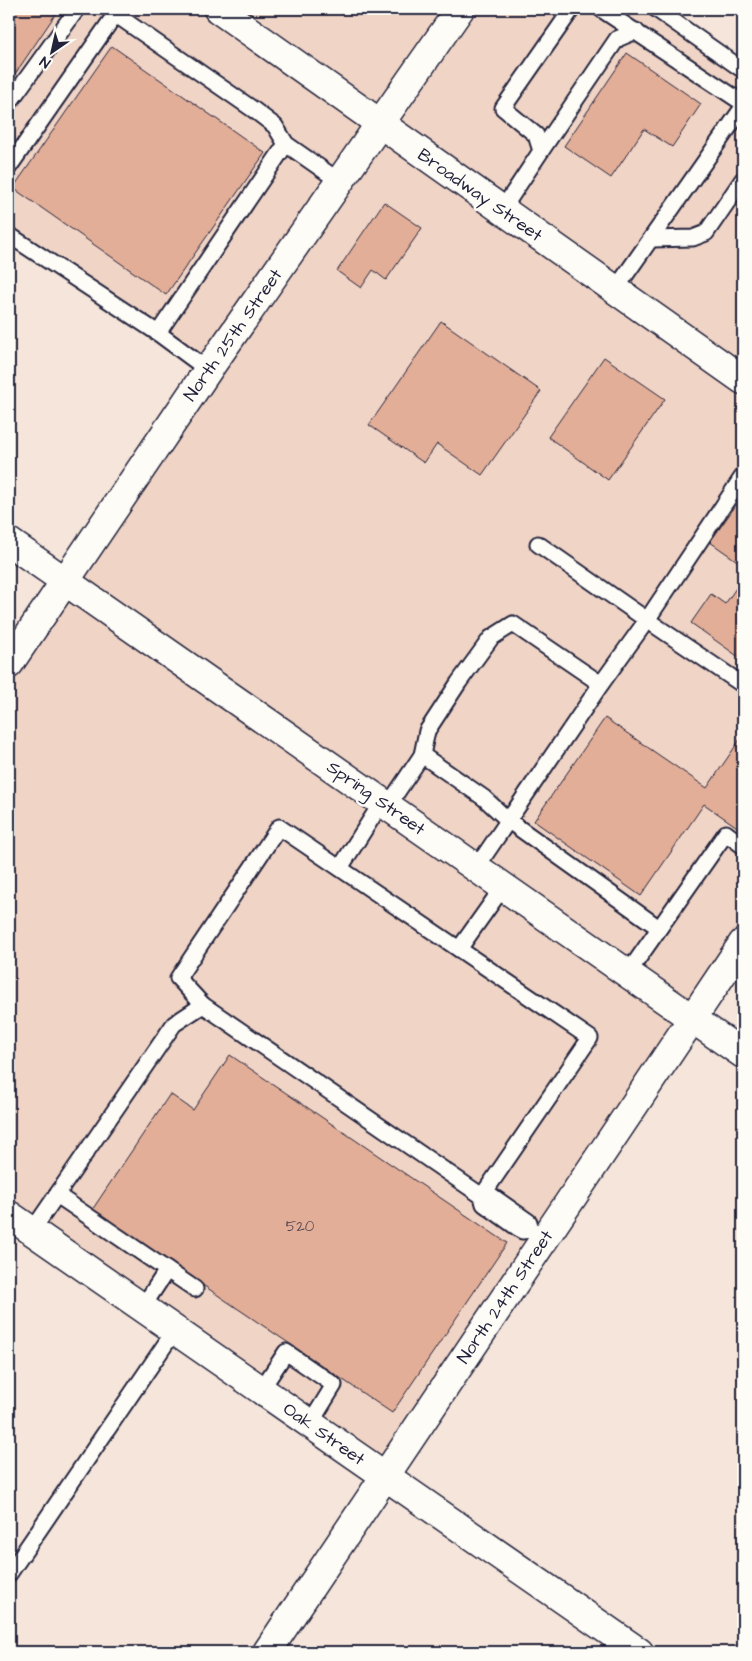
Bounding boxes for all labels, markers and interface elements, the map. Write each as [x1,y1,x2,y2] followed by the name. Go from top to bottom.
[28,28,78,78] north arrow
[36,51,55,73] text: N
[412,142,548,249] street label: Broadway Street
[178,263,289,406] street label: North 25th Street
[321,755,431,843] street label: Spring Street
[286,1216,315,1237] house number: 520
[451,1225,559,1369] street label: North 24th Street
[278,1397,371,1472] street label: Oak Street

